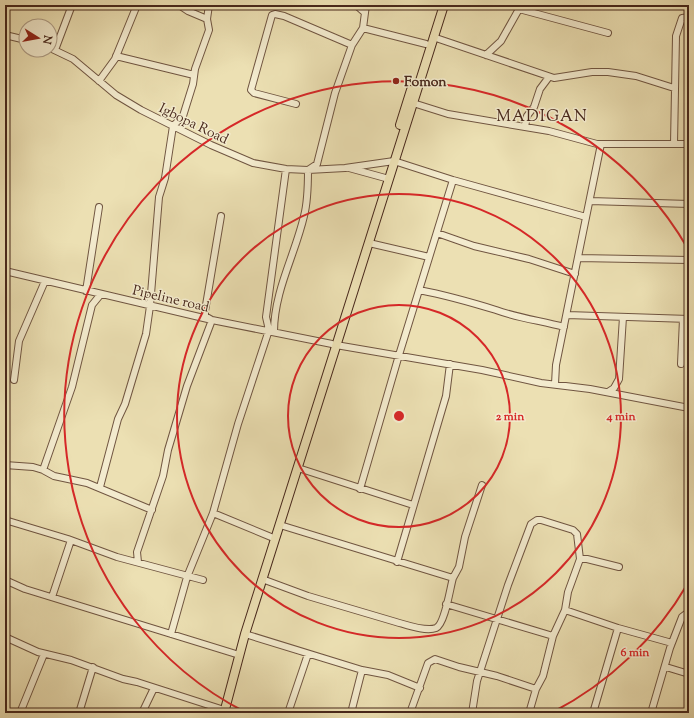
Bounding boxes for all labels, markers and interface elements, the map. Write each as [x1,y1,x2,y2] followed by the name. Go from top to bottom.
[18,18,58,58] north arrow
[38,33,56,46] text: N
[404,73,447,93] place label: Fomon
[391,76,401,86] marker: Fomon
[155,99,231,150] street label: Igbopa Road
[496,106,588,129] district label: MADIGAN
[130,281,211,319] street label: Pipeline road
[496,408,525,426] text: 2 min
[605,408,636,426] text: 4 min
[392,409,406,423] centre of rings
[621,644,650,662] text: 6 min

